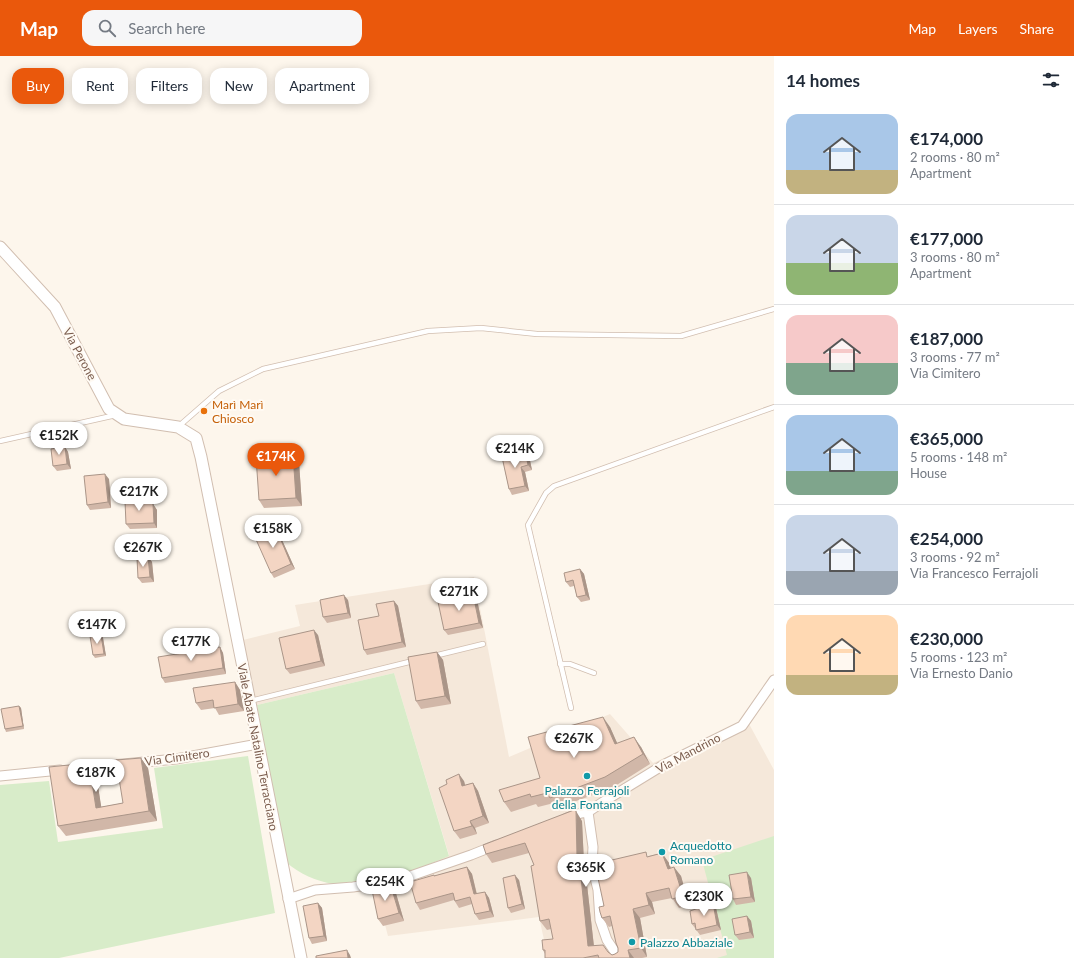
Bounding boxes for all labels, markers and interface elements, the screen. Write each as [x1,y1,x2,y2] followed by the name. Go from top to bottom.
[82,10,362,46] search box
[20,17,58,40] text: Map
[96,17,118,39] icon: search
[128,19,206,37] text: Search here
[908,20,936,37] text: Map
[958,20,998,37] text: Layers
[1020,20,1054,37] text: Share
[12,68,64,104] chip: Buy
[72,68,128,104] chip: Rent
[136,68,202,104] chip: Filters
[210,68,267,104] chip: New
[275,68,369,104] chip: Apartment
[1040,69,1062,91] icon: filters
[786,70,860,91] text: 14 homes
[910,128,983,149] text: €174,000
[818,130,866,178] icon: home
[910,149,1000,165] text: 2 rooms · 80 m²
[910,165,971,181] text: Apartment
[910,228,983,249] text: €177,000
[818,231,866,279] icon: home
[910,249,1000,265] text: 3 rooms · 80 m²
[910,265,971,281] text: Apartment
[60,325,100,383] street label: Via Perone
[910,328,983,349] text: €187,000
[818,331,866,379] icon: home
[910,349,1000,365] text: 3 rooms · 77 m²
[910,365,981,381] text: Via Cimitero
[212,397,264,426] place label: Marì Marì Chiosco
[199,406,209,416] marker: Marì Marì Chiosco
[31,422,87,456] pin: €152K
[39,427,79,443] text: €152K
[910,428,983,449] text: €365,000
[818,431,866,479] icon: home
[487,435,543,469] pin: €214K
[495,440,535,456] text: €214K
[248,443,304,477] pin: €174K
[256,448,296,464] text: €174K
[910,449,1007,465] text: 5 rooms · 148 m²
[910,465,947,481] text: House
[111,478,167,512] pin: €217K
[119,483,159,499] text: €217K
[245,515,301,549] pin: €158K
[253,520,293,536] text: €158K
[910,528,983,549] text: €254,000
[818,531,866,579] icon: home
[115,534,171,568] pin: €267K
[123,539,163,555] text: €267K
[910,549,1000,565] text: 3 rooms · 92 m²
[910,565,1038,581] text: Via Francesco Ferrajoli
[431,578,487,612] pin: €271K
[439,583,479,599] text: €271K
[69,611,125,645] pin: €147K
[77,616,117,632] text: €147K
[163,628,219,662] pin: €177K
[910,628,983,649] text: €230,000
[818,631,866,679] icon: home
[171,633,211,649] text: €177K
[910,649,1007,665] text: 5 rooms · 123 m²
[234,662,282,832] street label: Viale Abate Natalino Terracciano
[910,665,1013,681] text: Via Ernesto Danio
[546,725,602,759] pin: €267K
[554,730,594,746] text: €267K
[653,730,723,776] street label: Via Mandrino
[144,745,211,769] street label: Via Cimitero
[68,759,124,793] pin: €187K
[76,764,116,780] text: €187K
[582,771,592,781] marker: Palazzo Ferrajoli della Fontana
[545,783,630,812] place label: Palazzo Ferrajoli della Fontana
[670,838,732,867] place label: Acquedotto Romano
[657,847,667,857] marker: Acquedotto Romano
[558,854,614,888] pin: €365K
[566,859,606,875] text: €365K
[357,868,413,902] pin: €254K
[365,873,405,889] text: €254K
[676,883,732,917] pin: €230K
[684,888,724,904] text: €230K
[640,935,733,950] place label: Palazzo Abbaziale
[627,937,637,947] marker: Palazzo Abbaziale

